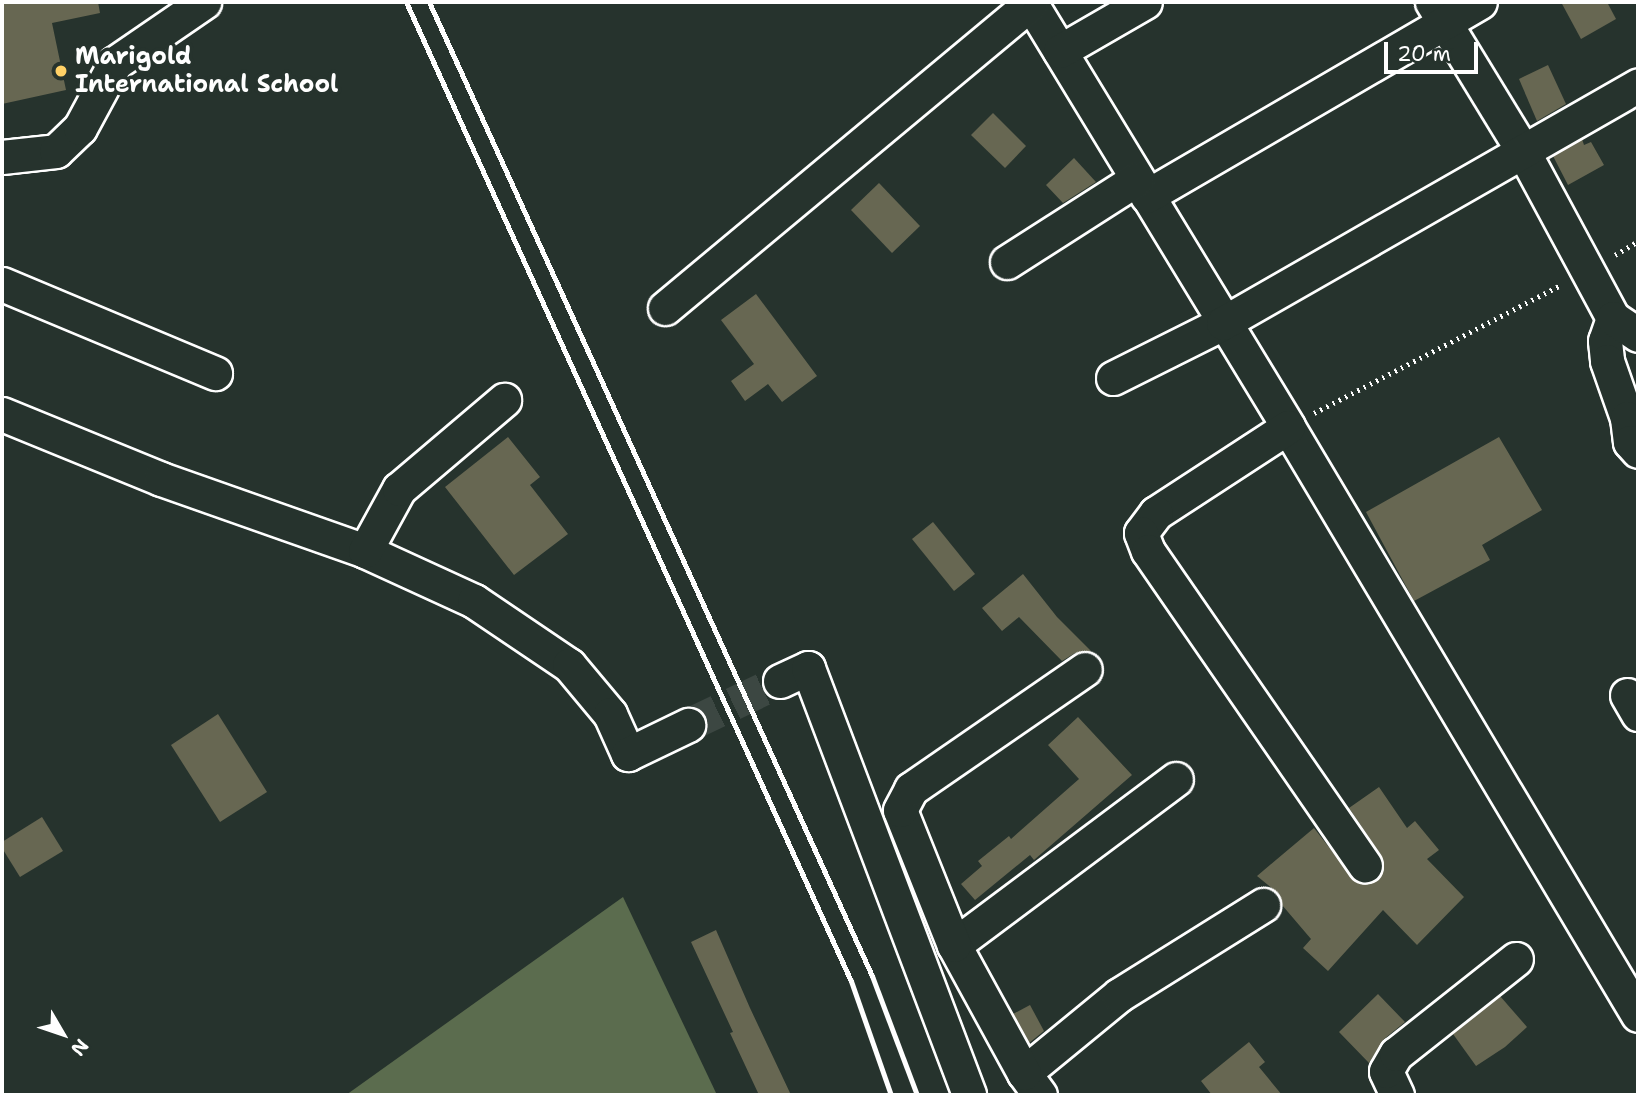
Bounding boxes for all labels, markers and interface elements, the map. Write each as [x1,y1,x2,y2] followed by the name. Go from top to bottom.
[1388,28,1482,72] scale bar
[1397,40,1451,68] text: 20 m
[75,43,338,99] place label: Marigold International School
[53,63,69,79] marker: Marigold International School
[28,999,98,1069] north arrow
[65,1034,94,1061] text: N

